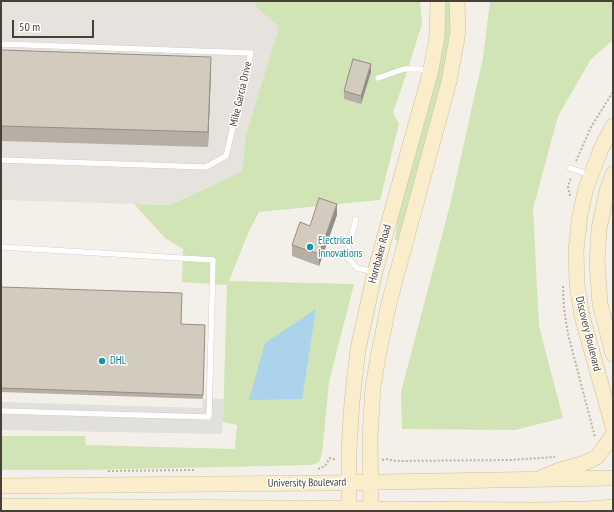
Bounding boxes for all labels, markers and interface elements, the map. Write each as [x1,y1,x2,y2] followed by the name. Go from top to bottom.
[14,12,96,38] scale bar
[19,19,40,34] text: 50 m
[227,60,255,128] street label: Mike Garcia Drive
[366,223,394,285] street label: Hornbaker Road
[318,234,362,260] place label: Electrical Innovations
[305,242,315,252] marker: Electrical Innovations
[572,295,604,373] street label: Discovery Boulevard
[110,354,126,368] place label: DHL
[97,356,107,366] marker: DHL
[268,476,346,490] street label: University Boulevard

